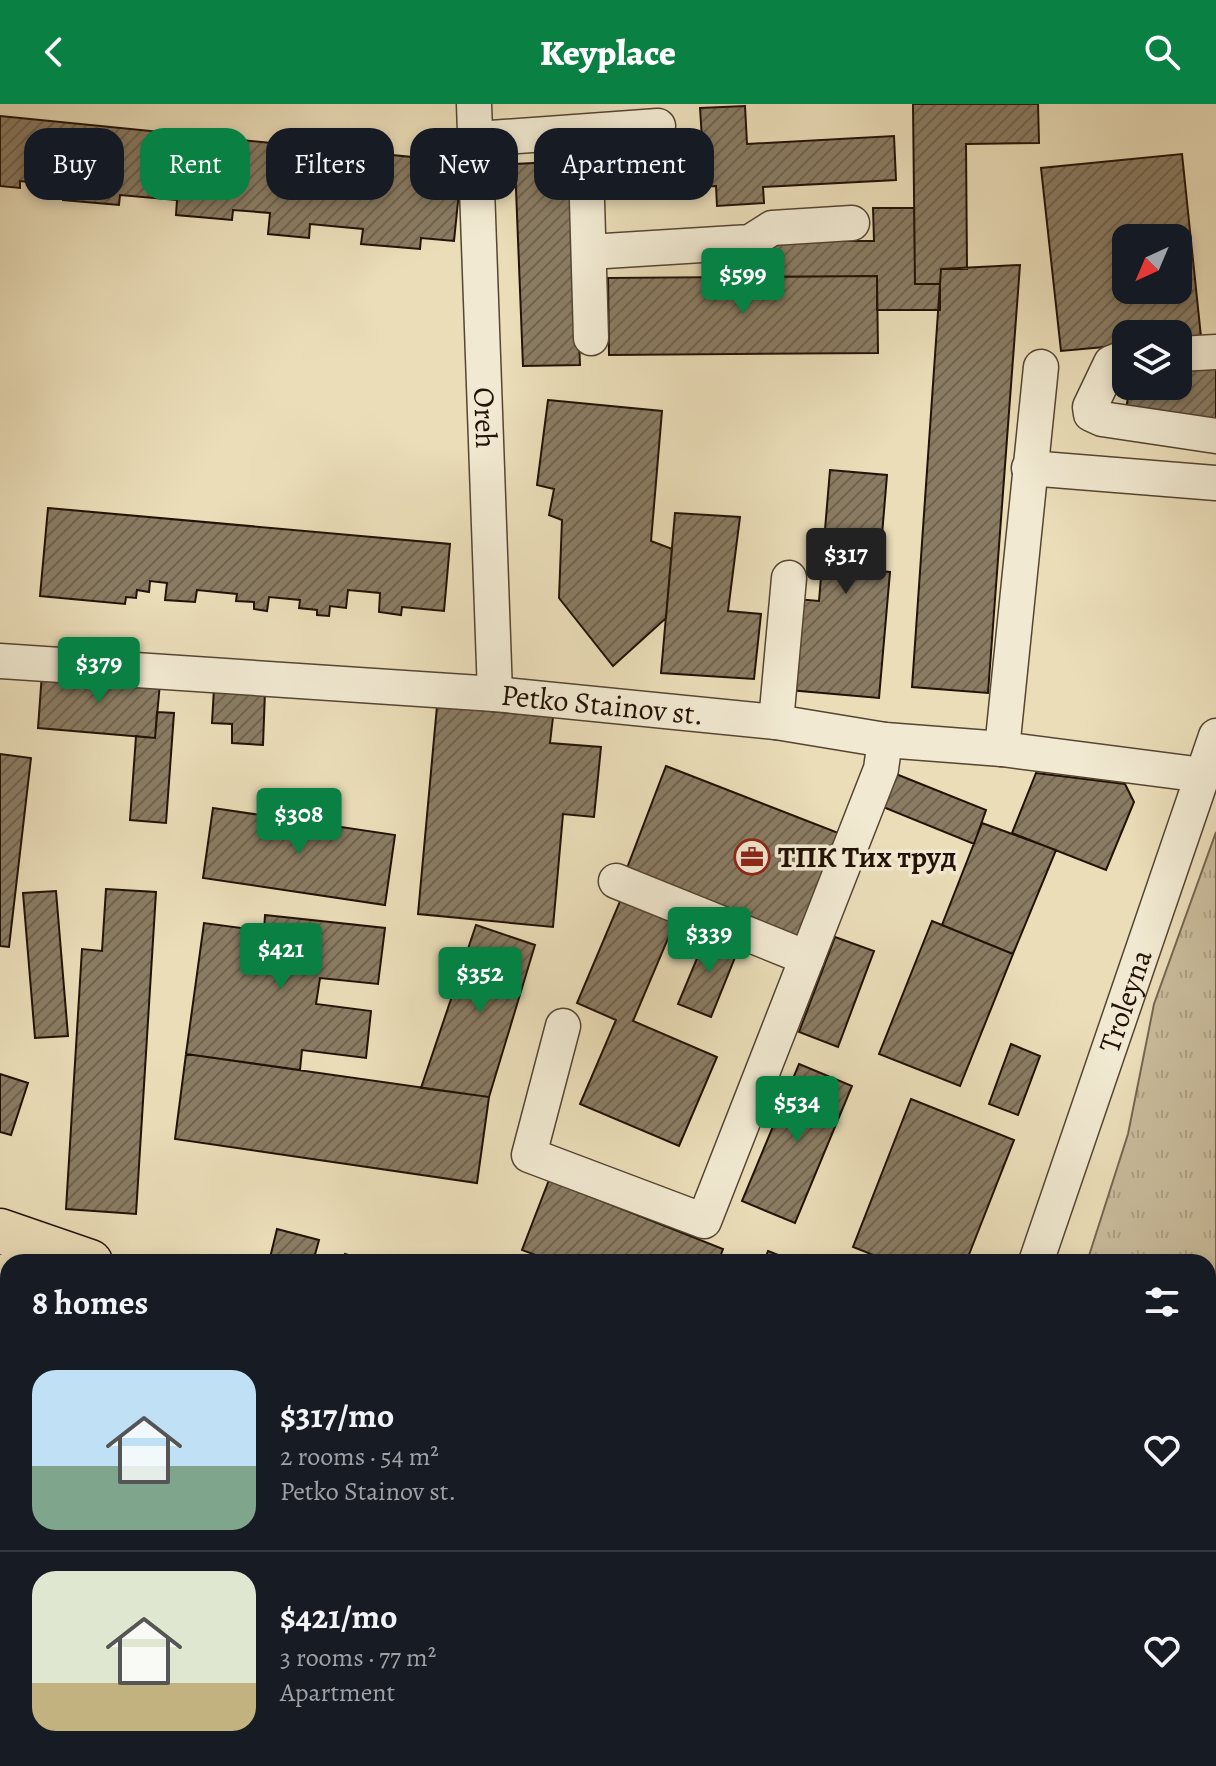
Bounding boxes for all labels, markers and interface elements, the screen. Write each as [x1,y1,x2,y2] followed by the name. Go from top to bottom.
[540,28,676,77] text: Keyplace
[32,30,76,74] icon: back
[1140,30,1184,74] icon: search
[24,128,124,200] chip: Buy
[140,128,250,200] chip: Rent
[266,128,394,200] chip: Filters
[410,128,518,200] chip: New
[534,128,714,200] chip: Apartment
[1112,224,1192,304] north arrow
[1112,224,1192,400] map controls
[696,248,790,316] pin: $599
[719,256,767,291] text: $599
[1112,320,1192,400] button: layers
[464,386,506,449] street label: Oreh
[799,528,893,596] pin: $317
[824,536,868,571] text: $317
[52,637,146,705] pin: $379
[76,645,122,680] text: $379
[499,675,706,735] street label: Petko Stainov st.
[252,788,346,856] pin: $308
[275,796,323,831] text: $308
[778,837,957,877] place label: ТПК Тих труд
[733,838,771,876] office icon: ТПК Тих труд
[662,907,756,975] pin: $339
[686,915,732,950] text: $339
[234,923,328,991] pin: $421
[258,931,304,966] text: $421
[1089,944,1161,1058] street label: Troleyna
[433,947,527,1015] pin: $352
[457,955,503,990] text: $352
[750,1076,844,1144] pin: $534
[774,1084,820,1119] text: $534
[32,1279,148,1326] text: 8 homes
[1140,1280,1184,1324] icon: filters
[280,1392,394,1439] text: $317/mo
[96,1402,192,1498] icon: home
[1140,1428,1184,1472] icon: heart
[280,1439,439,1474] text: 2 rooms · 54 m²
[280,1474,456,1509] text: Petko Stainov st.
[280,1593,398,1640] text: $421/mo
[96,1603,192,1699] icon: home
[1140,1629,1184,1673] icon: heart
[280,1640,436,1675] text: 3 rooms · 77 m²
[280,1675,395,1710] text: Apartment

